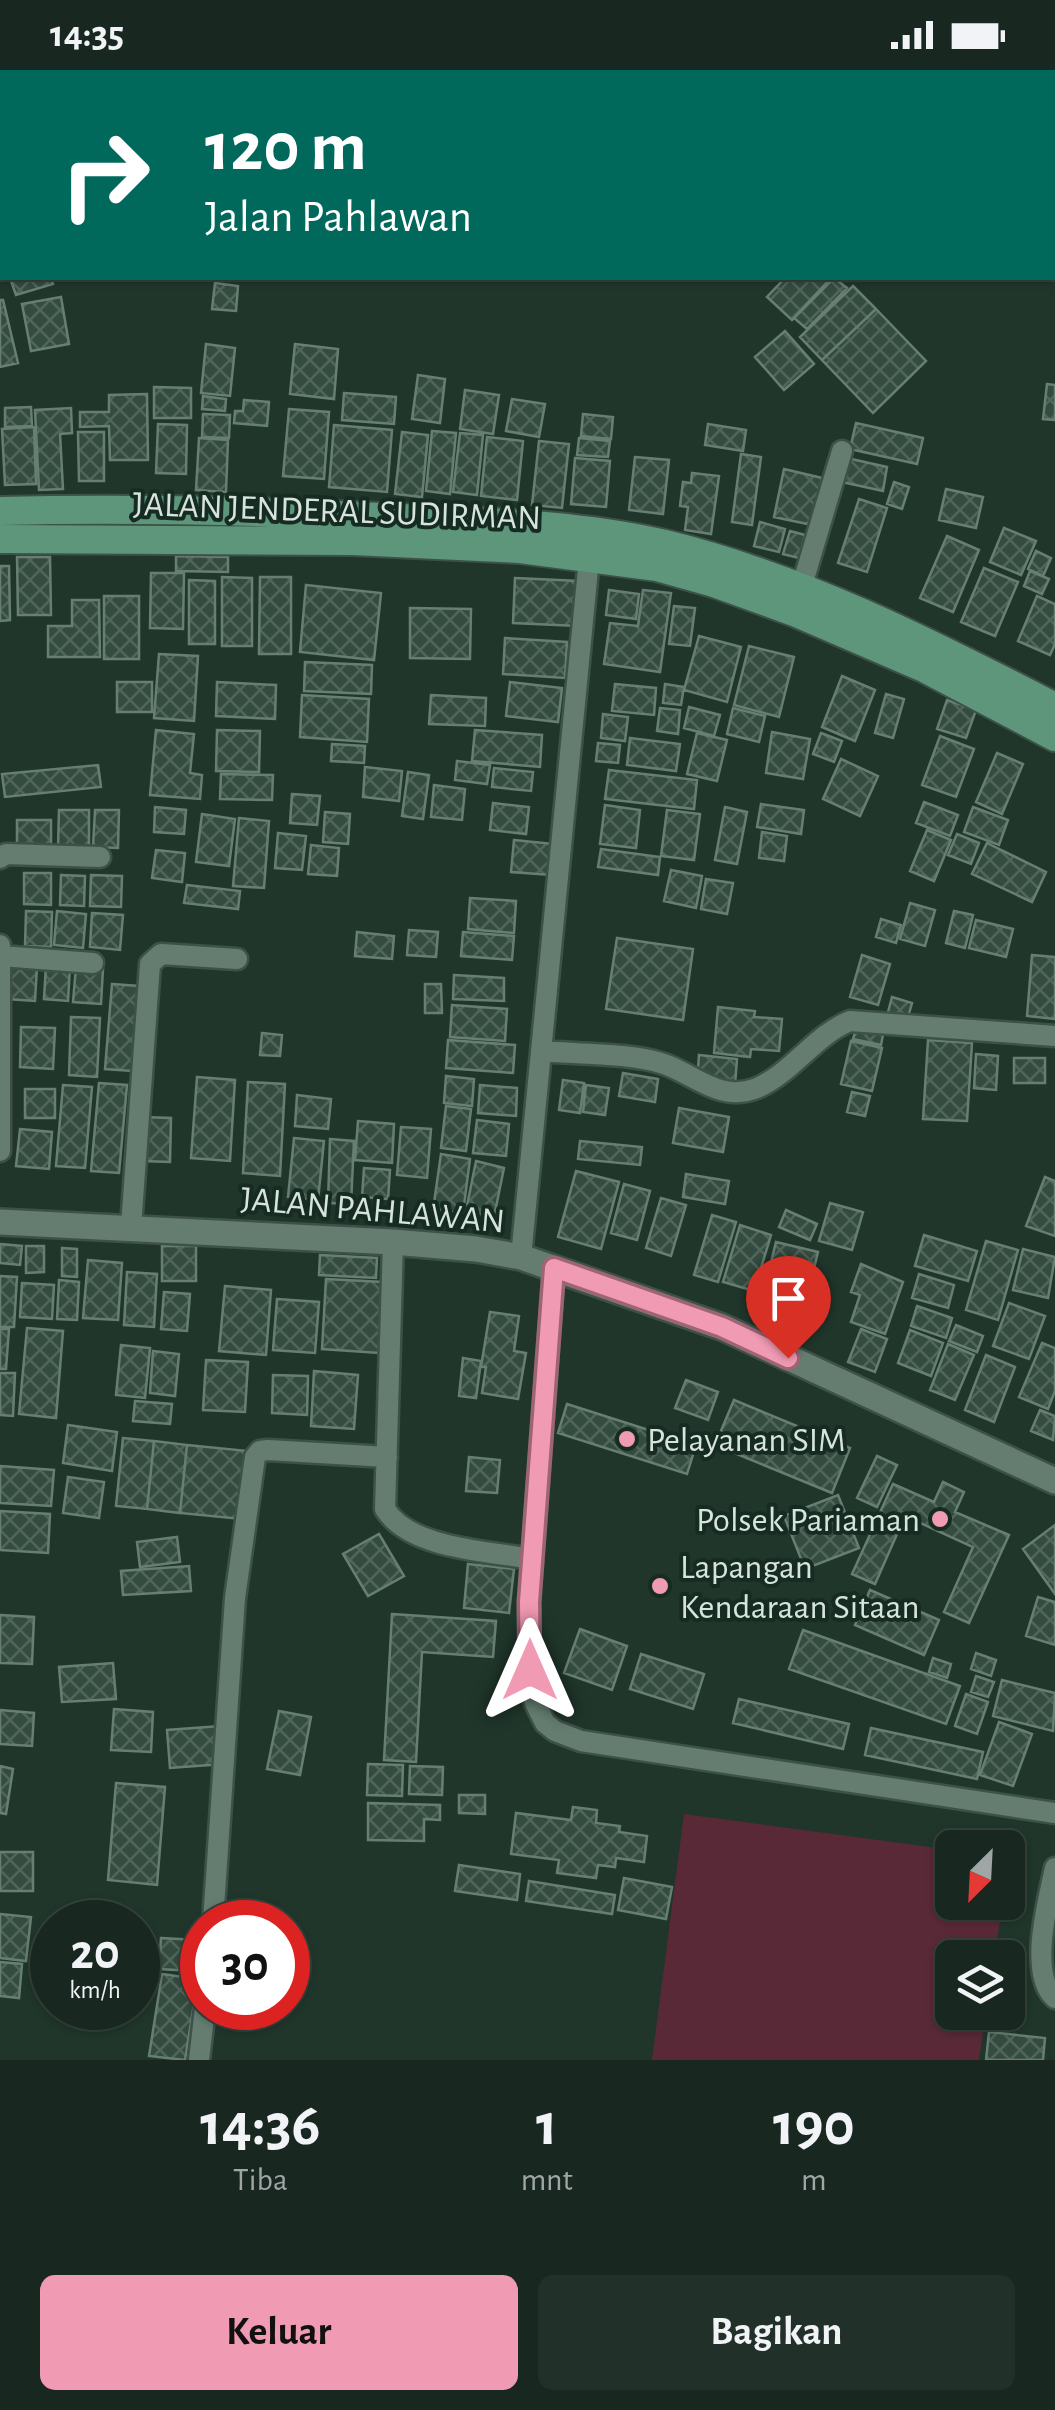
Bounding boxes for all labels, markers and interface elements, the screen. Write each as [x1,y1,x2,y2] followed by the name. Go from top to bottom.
[50,16,124,54] text: 14:35
[40,110,170,240] icon: right
[205,113,367,183] text: 120 m
[205,195,472,240] text: Jalan Pahlawan
[132,487,542,536] street label: JALAN JENDERAL SUDIRMAN
[239,1182,506,1239] street label: JALAN PAHLAWAN
[746,1256,831,1359] pin
[761,1271,816,1326] icon: arrive
[647,1423,846,1458] place label: Pelayanan SIM
[616,1428,638,1450] marker: Pelayanan SIM
[696,1503,920,1538] place label: Polsek Pariaman
[929,1508,951,1530] marker: Polsek Pariaman
[680,1550,919,1625] place label: Lapangan Kendaraan Sitaan
[649,1575,671,1597] marker: Lapangan Kendaraan Sitaan
[478,1618,582,1722] position arrow
[935,1830,1025,1920] north arrow
[935,1830,1025,2030] map controls
[180,1900,310,2030] speed limit sign: 30
[70,1928,120,1978] text: 20
[935,1940,1025,2030] button: layers
[69,1978,121,2003] text: km/h
[200,2096,321,2156] text: 14:36
[536,2096,558,2156] text: 1
[773,2096,855,2156] text: 190
[233,2164,288,2196] text: Tiba
[521,2164,573,2196] text: mnt
[801,2164,827,2196] text: m
[40,2275,518,2390] button: Keluar
[538,2275,1015,2390] button: Bagikan

